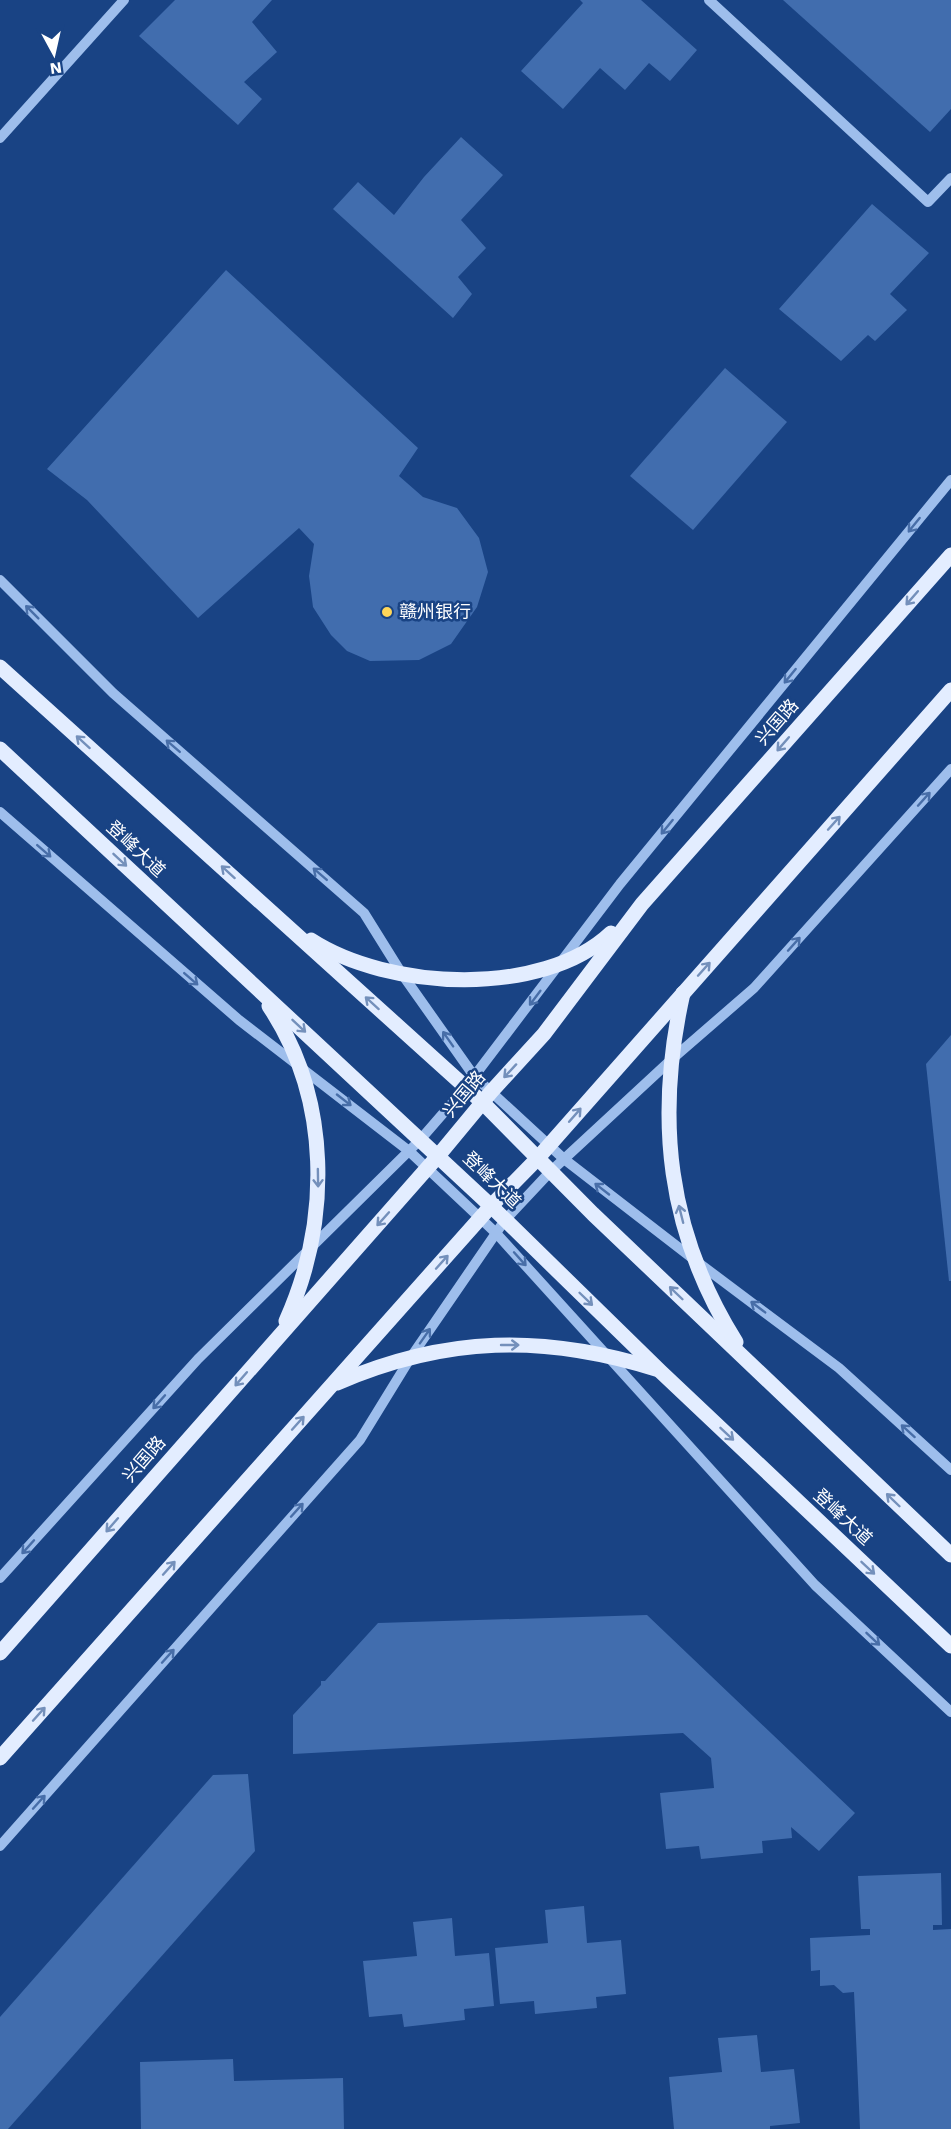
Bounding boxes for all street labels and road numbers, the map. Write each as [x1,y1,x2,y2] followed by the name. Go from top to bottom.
[751,694,802,749] street label: 兴国路
[103,816,170,881] street label: 登峰大道
[438,1066,489,1121] street label: 兴国路
[459,1147,526,1212] street label: 登峰大道
[118,1431,169,1486] street label: 兴国路
[810,1484,877,1549] street label: 登峰大道

